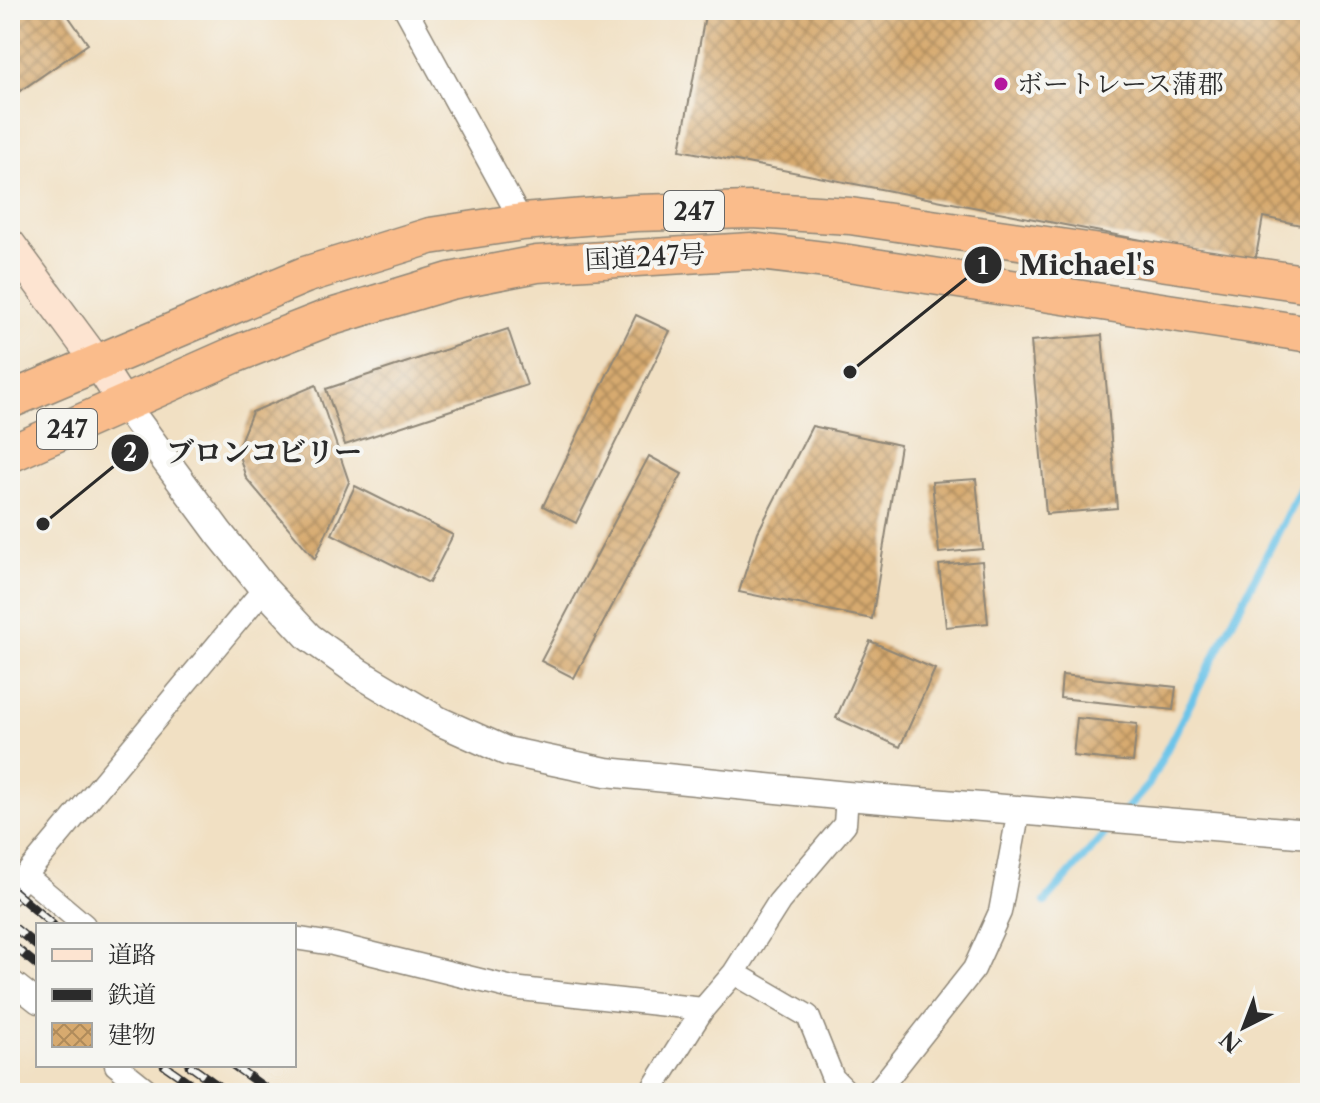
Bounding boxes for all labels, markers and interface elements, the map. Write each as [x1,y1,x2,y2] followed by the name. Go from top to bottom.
[1017,68,1224,100] place label: ボートレース蒲郡
[992,75,1010,93] marker: ボートレース蒲郡
[664,191,724,231] road number: 247
[584,238,706,276] street label: 国道247号
[963,239,1171,291] callout: Michael's
[1019,248,1155,282] text: Michael's
[978,251,989,280] text: 1
[37,409,97,449] road number: 247
[110,427,378,479] callout: ブロンコビリー
[166,435,362,469] text: ブロンコビリー
[123,438,137,467] text: 2
[36,923,296,1067] legend
[108,940,156,969] text: 道路
[108,980,156,1009] text: 鉄道
[1204,987,1284,1067] north arrow
[108,1020,156,1049] text: 建物
[1215,1025,1247,1058] text: N

